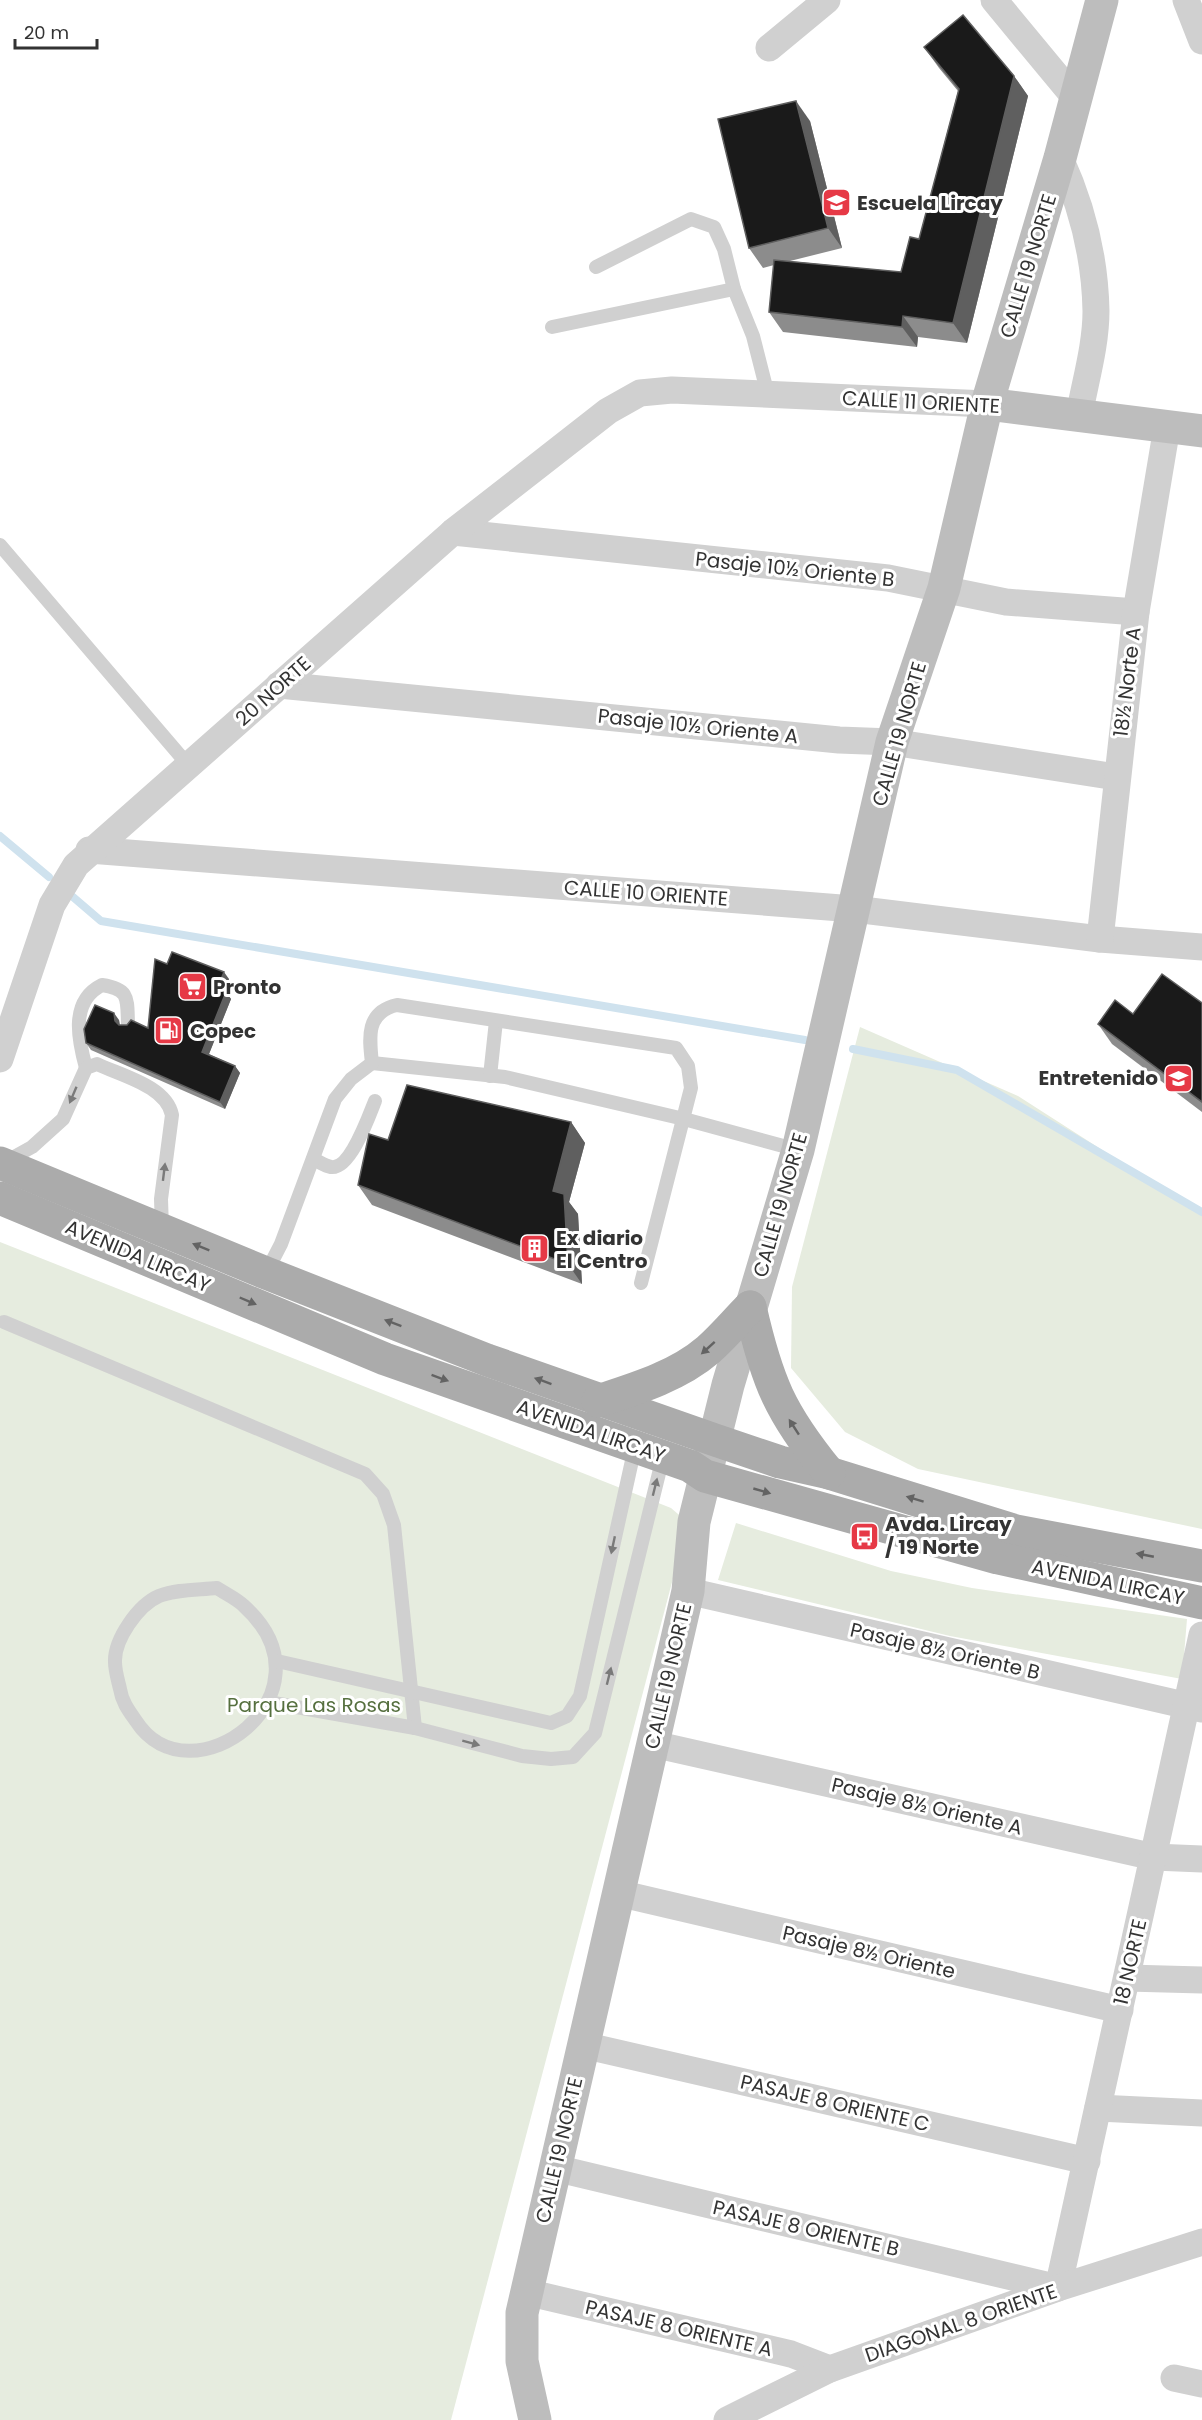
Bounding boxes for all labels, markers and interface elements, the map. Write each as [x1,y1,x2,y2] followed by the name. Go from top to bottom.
[15,12,98,50] scale bar
[24,20,69,45] text: 20 m
[820,187,852,219] school or university icon: Escuela Lircay
[857,189,1003,217] place label: Escuela Lircay
[993,191,1063,341] street label: CALLE 19 NORTE
[841,384,1001,420] street label: CALLE 11 ORIENTE
[694,545,896,593] street label: Pasaje 10½ Oriente B
[1106,625,1148,739] street label: 18½ Norte A
[229,650,317,732] street label: 20 NORTE
[865,658,933,810] street label: CALLE 19 NORTE
[596,702,800,750] street label: Pasaje 10½ Oriente A
[563,873,729,913] street label: CALLE 10 ORIENTE
[176,971,208,1003] supermarket icon: Pronto
[213,973,281,1001] place label: Pronto
[153,1015,185,1047] fuel station icon: Copec
[190,1017,256,1045] place label: Copec
[1163,1062,1195,1094] school or university icon: Entretenido
[1039,1064,1158,1092] place label: Entretenido
[68,1086,77,1104] one-way arrow
[746,1129,814,1281] street label: CALLE 19 NORTE
[160,1163,169,1182] one-way arrow
[61,1213,215,1299] street label: AVENIDA LIRCAY
[556,1224,648,1275] place label: Ex diario El Centro
[519,1233,551,1265] building icon: Ex diario El Centro
[192,1242,210,1252] one-way arrow
[239,1296,257,1306] one-way arrow
[384,1318,402,1328] one-way arrow
[701,1341,716,1355] one-way arrow
[431,1374,449,1384] one-way arrow
[534,1375,552,1385] one-way arrow
[513,1392,669,1470] street label: AVENIDA LIRCAY
[788,1418,799,1435] one-way arrow
[651,1478,661,1496] one-way arrow
[753,1487,771,1497] one-way arrow
[906,1494,924,1504] one-way arrow
[885,1510,1012,1561] place label: Avda. Lircay / 19 Norte
[848,1520,880,1552] bus stop icon: Avda. Lircay / 19 Norte
[608,1536,618,1554] one-way arrow
[1135,1550,1154,1559] one-way arrow
[1029,1552,1187,1612] street label: AVENIDA LIRCAY
[638,1600,698,1752] street label: CALLE 19 NORTE
[847,1616,1043,1686] street label: Pasaje 8½ Oriente B
[604,1667,614,1685] one-way arrow
[227,1691,401,1719] park label: Parque Las Rosas
[462,1738,480,1748] one-way arrow
[829,1770,1025,1842] street label: Pasaje 8½ Oriente A
[1107,1916,1153,2008] street label: 18 NORTE
[780,1919,958,1985] street label: Pasaje 8½ Oriente
[738,2068,932,2138] street label: PASAJE 8 ORIENTE C
[529,2074,589,2226] street label: CALLE 19 NORTE
[710,2193,902,2263] street label: PASAJE 8 ORIENTE B
[861,2277,1061,2369] street label: DIAGONAL 8 ORIENTE
[583,2293,775,2363] street label: PASAJE 8 ORIENTE A

